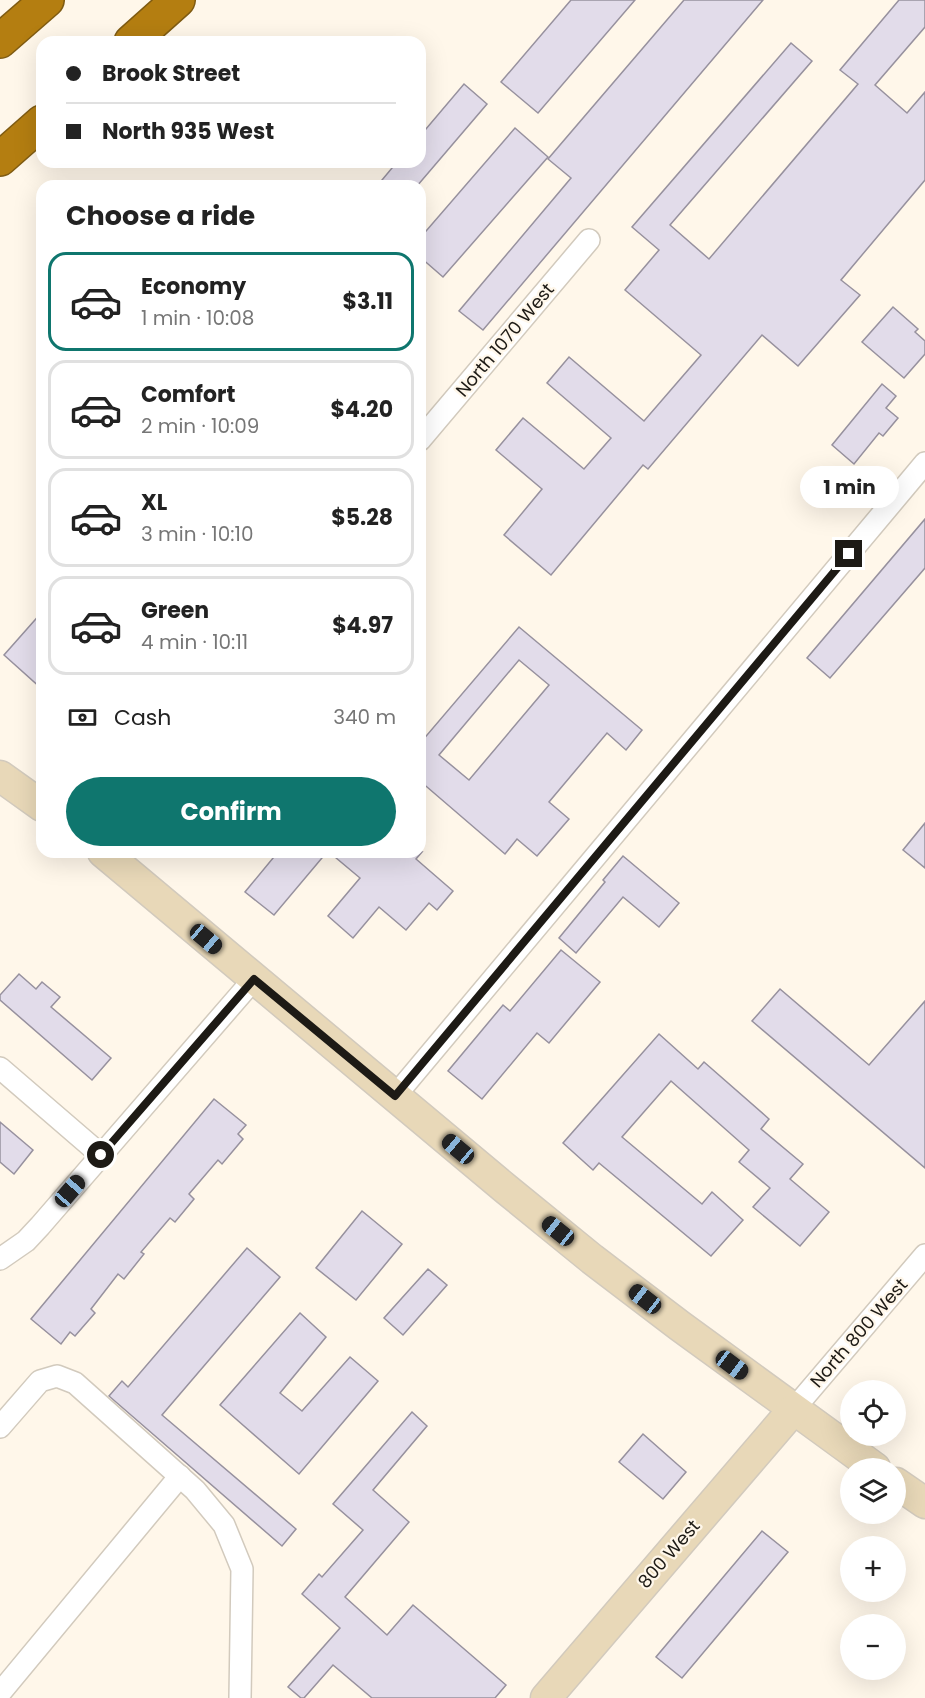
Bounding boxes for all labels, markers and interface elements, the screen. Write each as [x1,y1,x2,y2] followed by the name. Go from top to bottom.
[102,58,240,89] text: Brook Street
[102,116,274,147] text: North 935 West
[66,197,255,234] text: Choose a ride
[141,271,246,302] text: Economy
[69,275,123,329] icon: car
[450,277,560,402] street label: North 1070 West
[342,286,393,317] text: $3.11
[141,304,254,332] text: 1 min · 10:08
[141,379,235,410] text: Comfort
[69,383,123,437] icon: car
[331,394,393,425] text: $4.20
[141,412,259,440] text: 2 min · 10:09
[800,467,898,509] callout: 1 min
[823,473,876,501] text: 1 min
[141,487,167,518] text: XL
[69,491,123,545] icon: car
[331,502,393,533] text: $5.28
[141,520,254,548] text: 3 min · 10:10
[835,540,862,567] route end
[141,595,209,626] text: Green
[69,599,123,653] icon: car
[332,610,393,641] text: $4.97
[141,628,248,656] text: 4 min · 10:11
[66,701,99,734] icon: cash
[114,702,171,733] text: Cash
[333,703,396,731] text: 340 m
[66,777,396,846] button: Confirm
[186,921,226,957] car
[438,1131,478,1167] car
[87,1141,114,1168] route start
[51,1172,89,1210] car
[538,1213,578,1249] car
[804,1273,913,1393] street label: North 800 West
[625,1281,665,1317] car
[712,1347,752,1383] car
[840,1380,906,1680] map controls
[840,1380,906,1446] button: locate
[840,1458,906,1524] button: layers
[632,1514,705,1593] street label: 800 West
[840,1536,906,1602] button: +
[840,1614,906,1680] button: −

